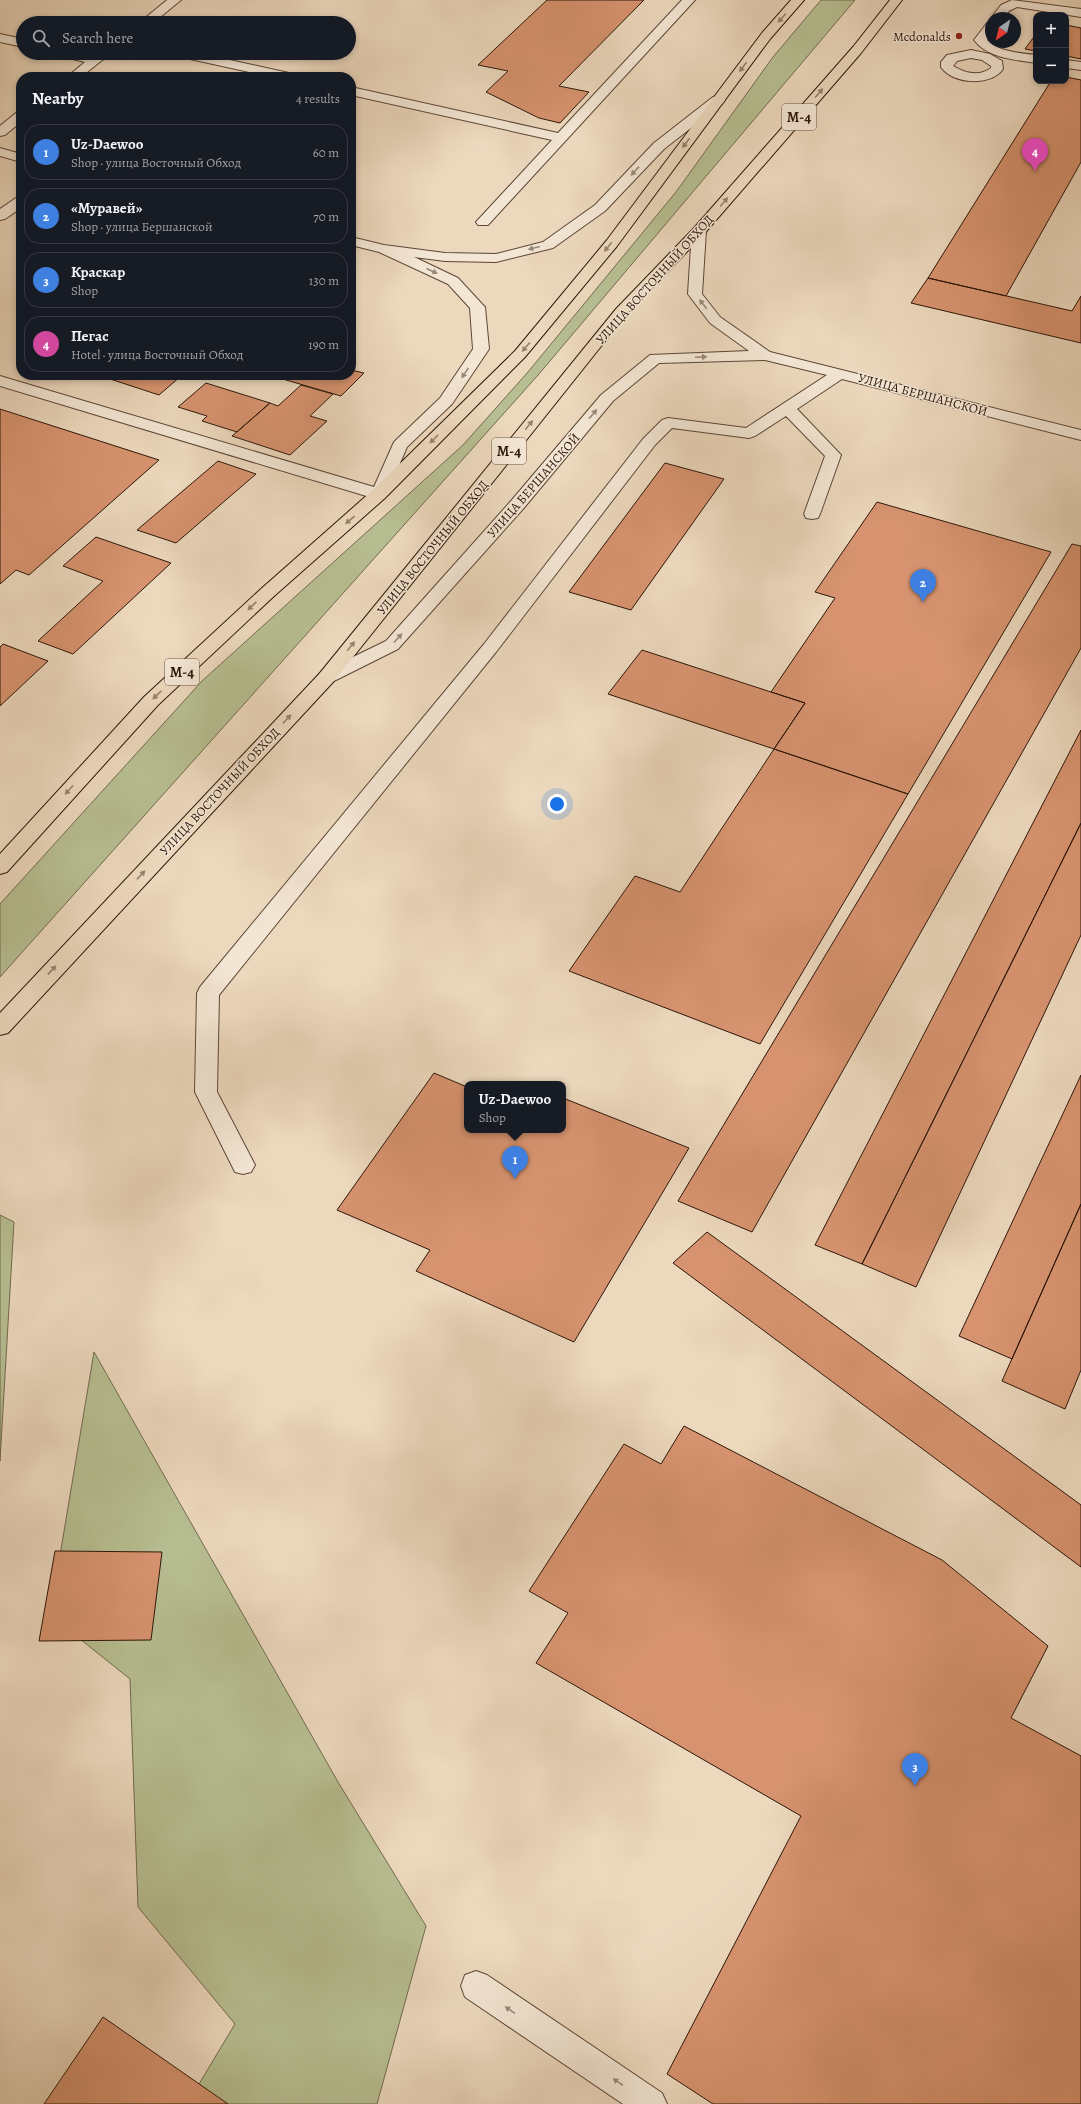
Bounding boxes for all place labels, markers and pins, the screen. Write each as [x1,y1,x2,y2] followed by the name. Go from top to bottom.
[893,28,951,45] place label: Mcdonalds
[954,31,964,41] marker: Mcdonalds
[1022,138,1048,171] pin: 4
[910,569,936,602] pin: 2
[502,1146,528,1179] pin: 1
[902,1753,928,1786] pin: 3

